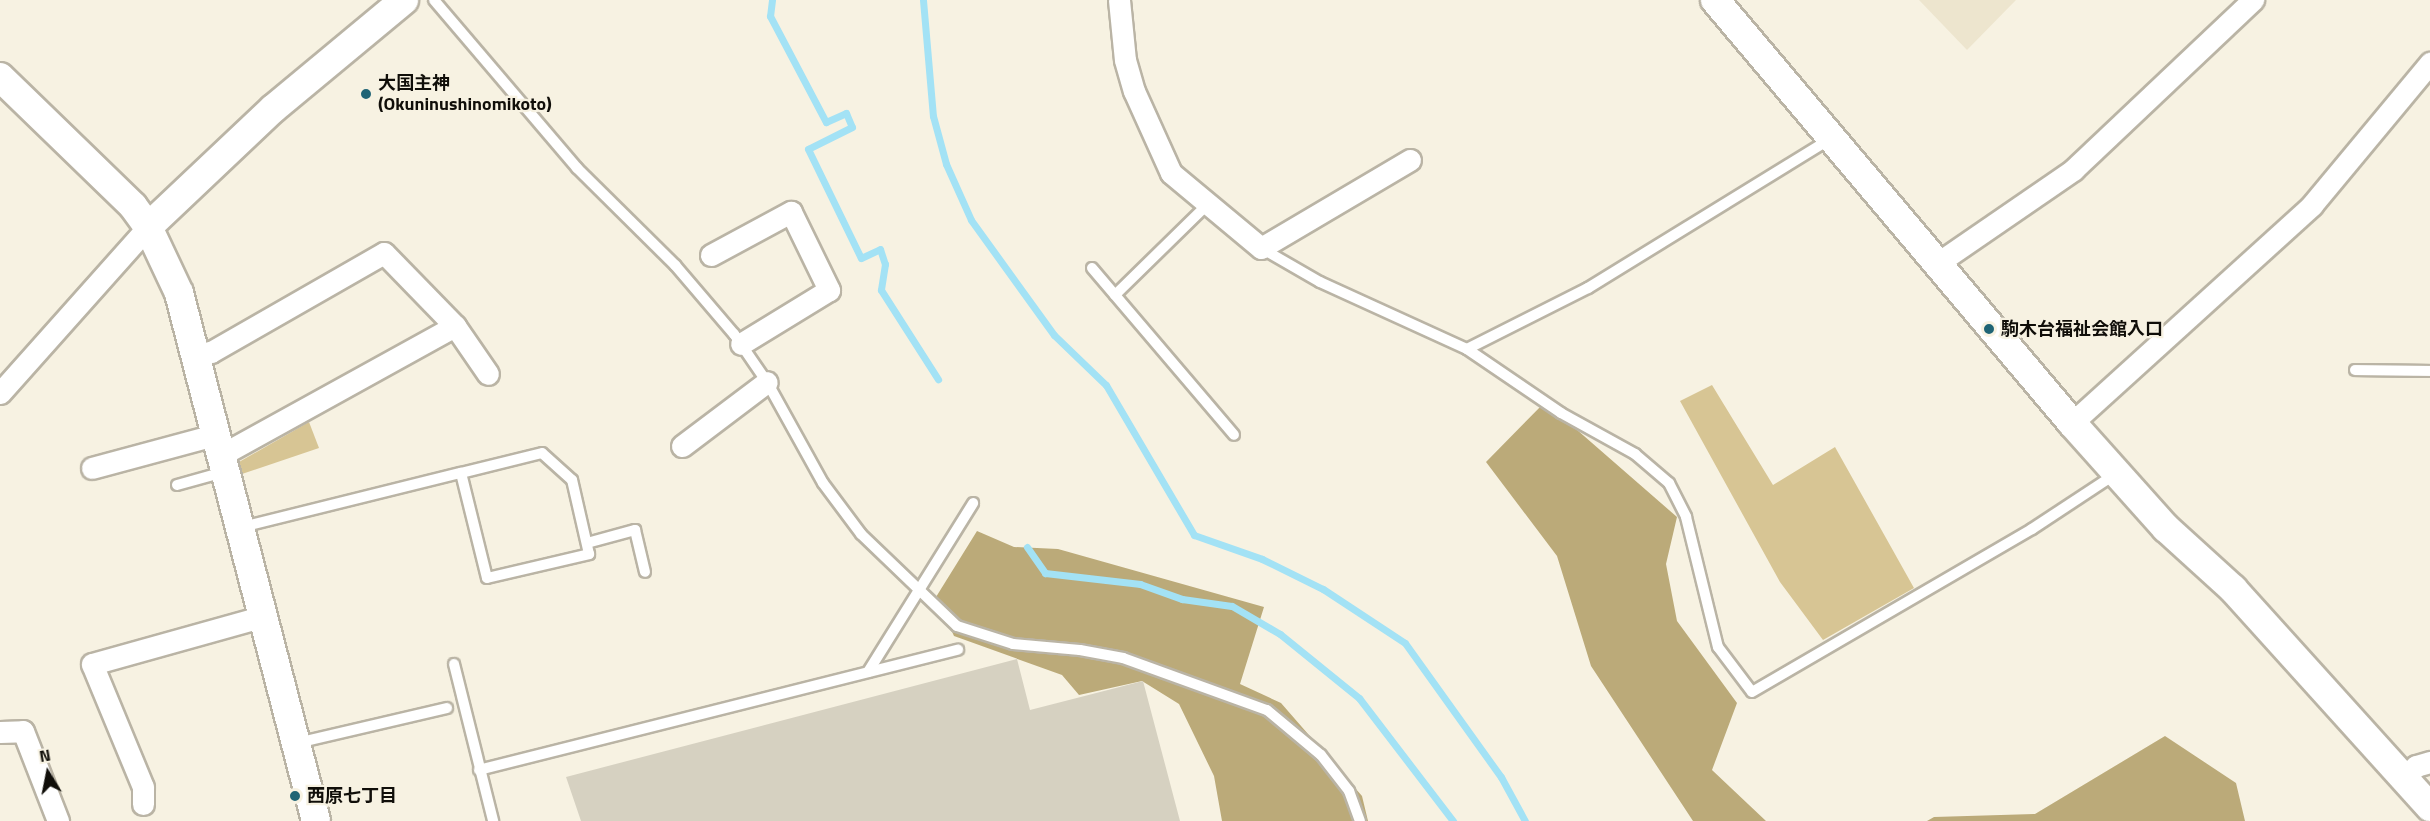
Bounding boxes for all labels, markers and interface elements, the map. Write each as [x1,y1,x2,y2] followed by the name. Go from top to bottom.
[378,73,551,116] place label: 大国主神 (Okuninushinomikoto)
[359,87,373,101] marker: 大国主神 (Okuninushinomikoto)
[2001,318,2163,340] place label: 駒木台福祉会館入口
[1982,322,1996,336] marker: 駒木台福祉会館入口
[37,742,52,768] text: N
[18,743,78,803] north arrow
[307,785,397,807] place label: 西原七丁目
[288,789,302,803] marker: 西原七丁目

